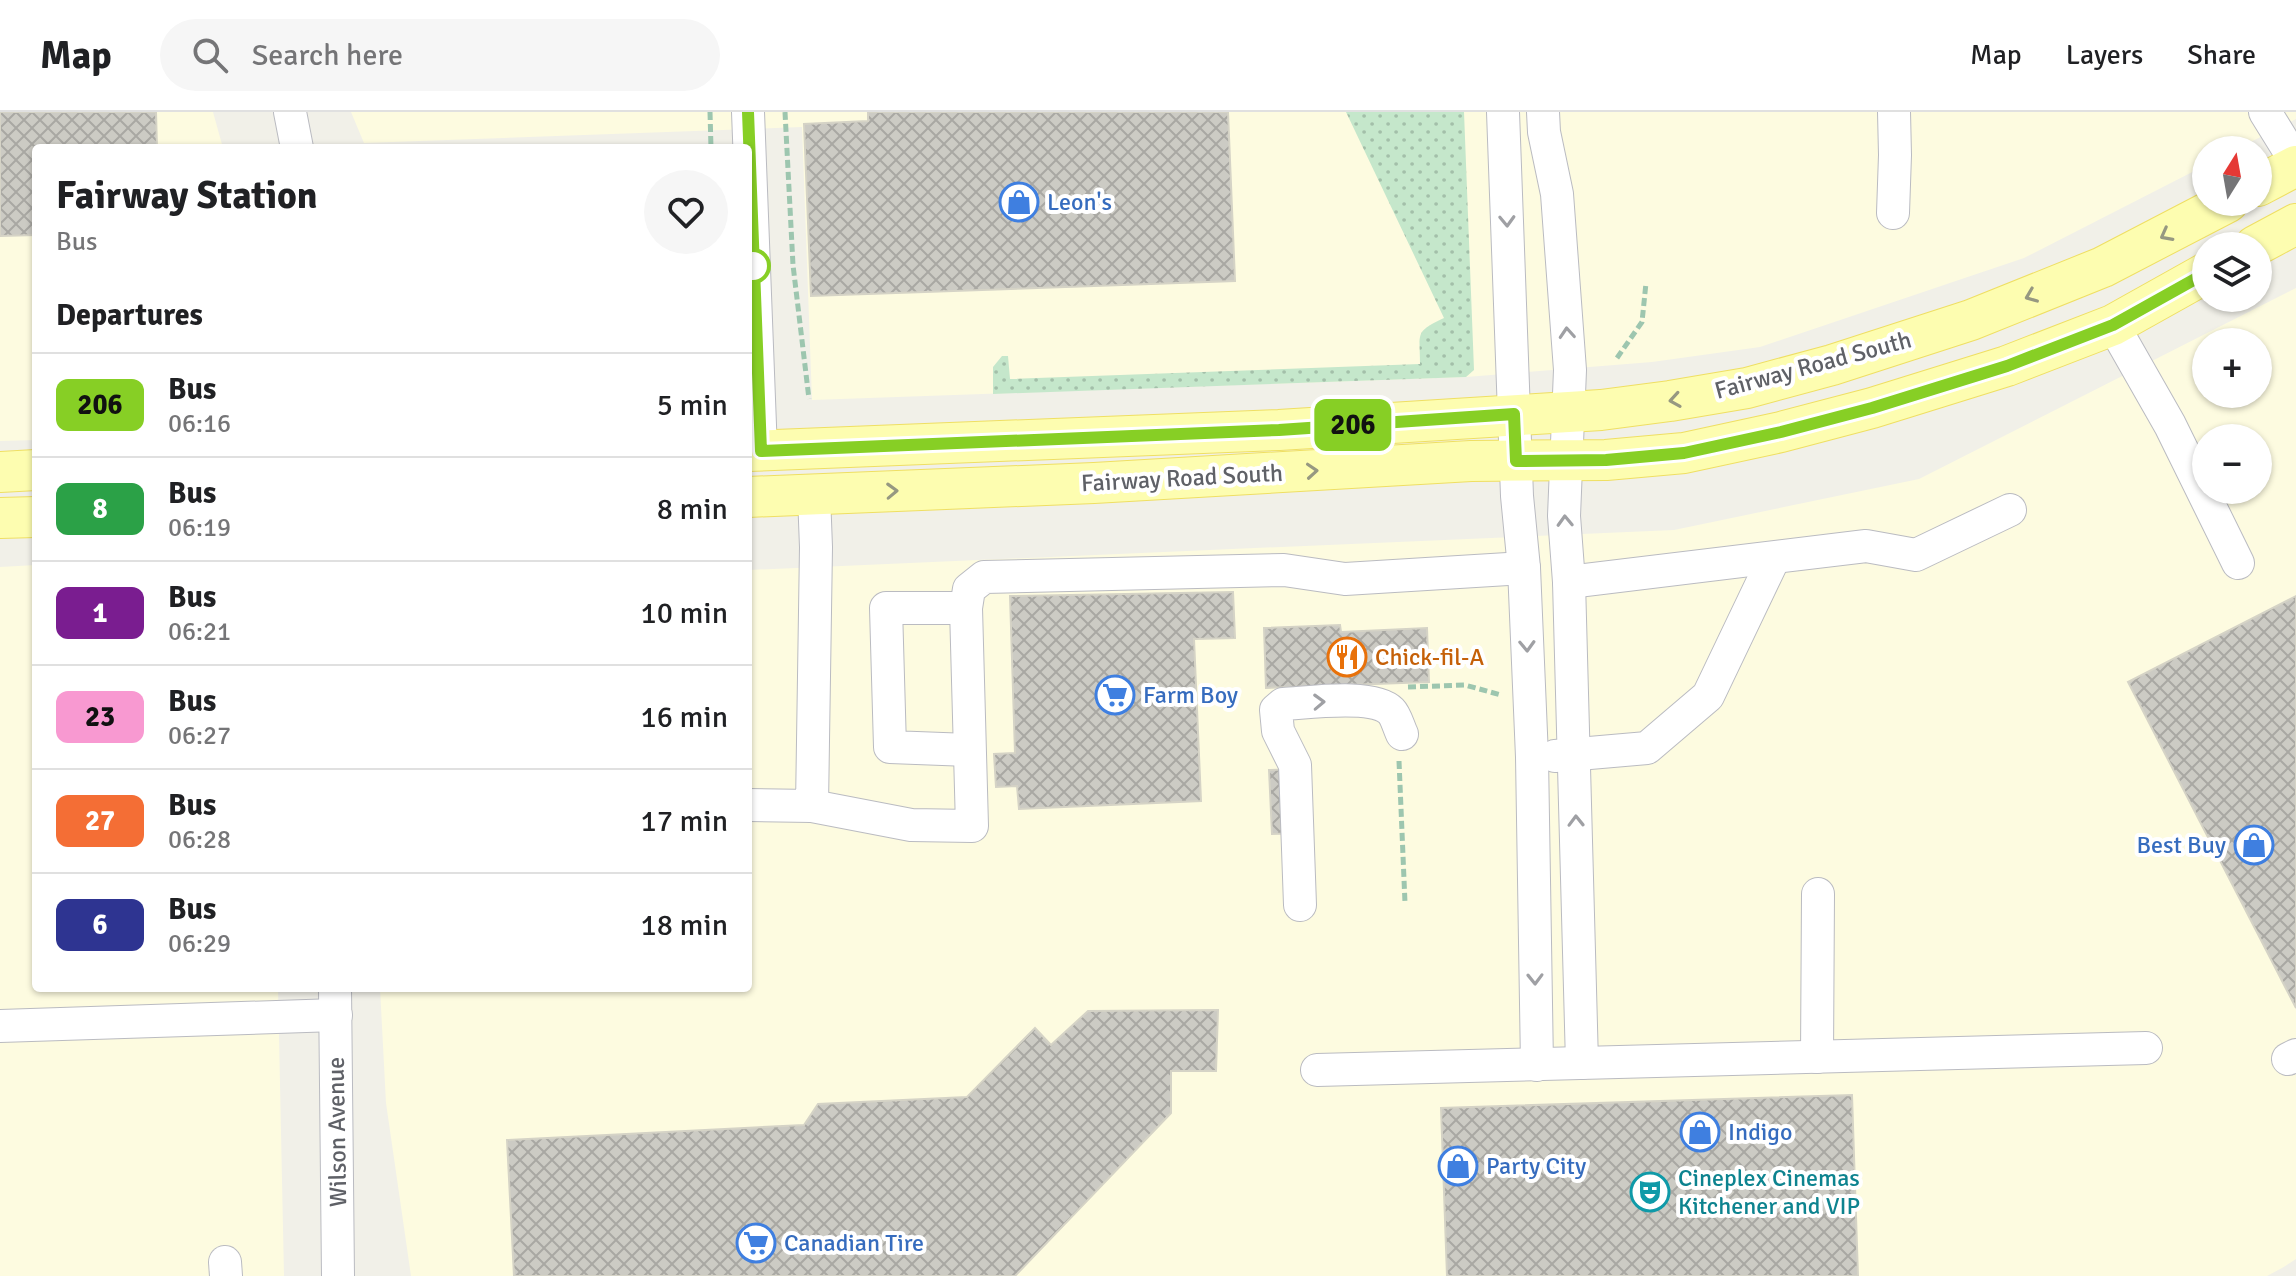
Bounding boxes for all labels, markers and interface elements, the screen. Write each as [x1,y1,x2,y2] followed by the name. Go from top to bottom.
[160,19,720,91] search box
[40,32,112,79] text: Map
[188,33,232,77] icon: search
[252,37,403,74] text: Search here
[1970,38,2022,72] text: Map
[2066,38,2143,72] text: Layers
[2187,38,2256,72] text: Share
[2192,136,2272,216] north arrow
[2192,136,2272,504] map controls
[644,170,728,254] button: heart
[56,172,318,219] text: Fairway Station
[998,181,1040,223] shop icon: Leon's
[1047,187,1112,217] place label: Leon's
[1498,215,1515,228] one-way arrow
[2159,225,2174,240] one-way arrow
[56,226,97,258] text: Bus
[2192,232,2272,312] button: layers
[736,249,770,283] unlabelled marker
[2025,286,2039,303] one-way arrow
[56,297,203,334] text: Departures
[1711,324,1915,406] street label: Fairway Road South
[1559,326,1576,339] one-way arrow
[2192,328,2272,408] button: +
[168,371,216,408] text: Bus
[657,387,728,424] text: 5 min
[77,388,123,422] text: 206
[1668,391,1682,408] one-way arrow
[1307,399,1399,451] line badge: 206
[168,408,231,440] text: 06:16
[1330,408,1376,442] text: 206
[2192,424,2272,504] button: −
[1080,458,1284,498] street label: Fairway Road South
[1306,463,1319,480] one-way arrow
[168,475,216,512] text: Bus
[886,483,898,500] one-way arrow
[657,491,728,528] text: 8 min
[92,492,108,526] text: 8
[168,512,231,544] text: 06:19
[1557,514,1574,527] one-way arrow
[168,579,216,616] text: Bus
[641,595,728,632] text: 10 min
[92,596,108,630] text: 1
[168,616,231,648] text: 06:21
[1326,636,1368,678] restaurant icon: Chick-fil-A
[1519,640,1536,653] one-way arrow
[1375,642,1484,672] place label: Chick-fil-A
[1094,674,1136,716] supermarket icon: Farm Boy
[1143,680,1238,710] place label: Farm Boy
[168,683,216,720] text: Bus
[1314,694,1326,711] one-way arrow
[641,699,728,736] text: 16 min
[85,700,115,734] text: 23
[168,720,231,752] text: 06:27
[168,787,216,824] text: Bus
[641,803,728,840] text: 17 min
[85,804,115,838] text: 27
[1567,814,1584,827] one-way arrow
[168,824,231,856] text: 06:28
[2233,824,2275,866] shop icon: Best Buy
[2136,830,2226,860] place label: Best Buy
[168,891,216,928] text: Bus
[641,907,728,944] text: 18 min
[92,908,108,942] text: 6
[168,928,231,960] text: 06:29
[1526,973,1544,986] one-way arrow
[321,1057,353,1207] street label: Wilson Avenue
[1679,1111,1721,1153] shop icon: Indigo
[1728,1117,1792,1147] place label: Indigo
[1437,1145,1479,1187] shop icon: Party City
[1486,1151,1586,1181] place label: Party City
[1678,1163,1860,1221] place label: Cineplex Cinemas Kitchener and VIP
[1629,1171,1671,1213] theatre icon: Cineplex Cinemas Kitchener and VIP
[735,1222,777,1264] supermarket icon: Canadian Tire
[784,1228,924,1258] place label: Canadian Tire

